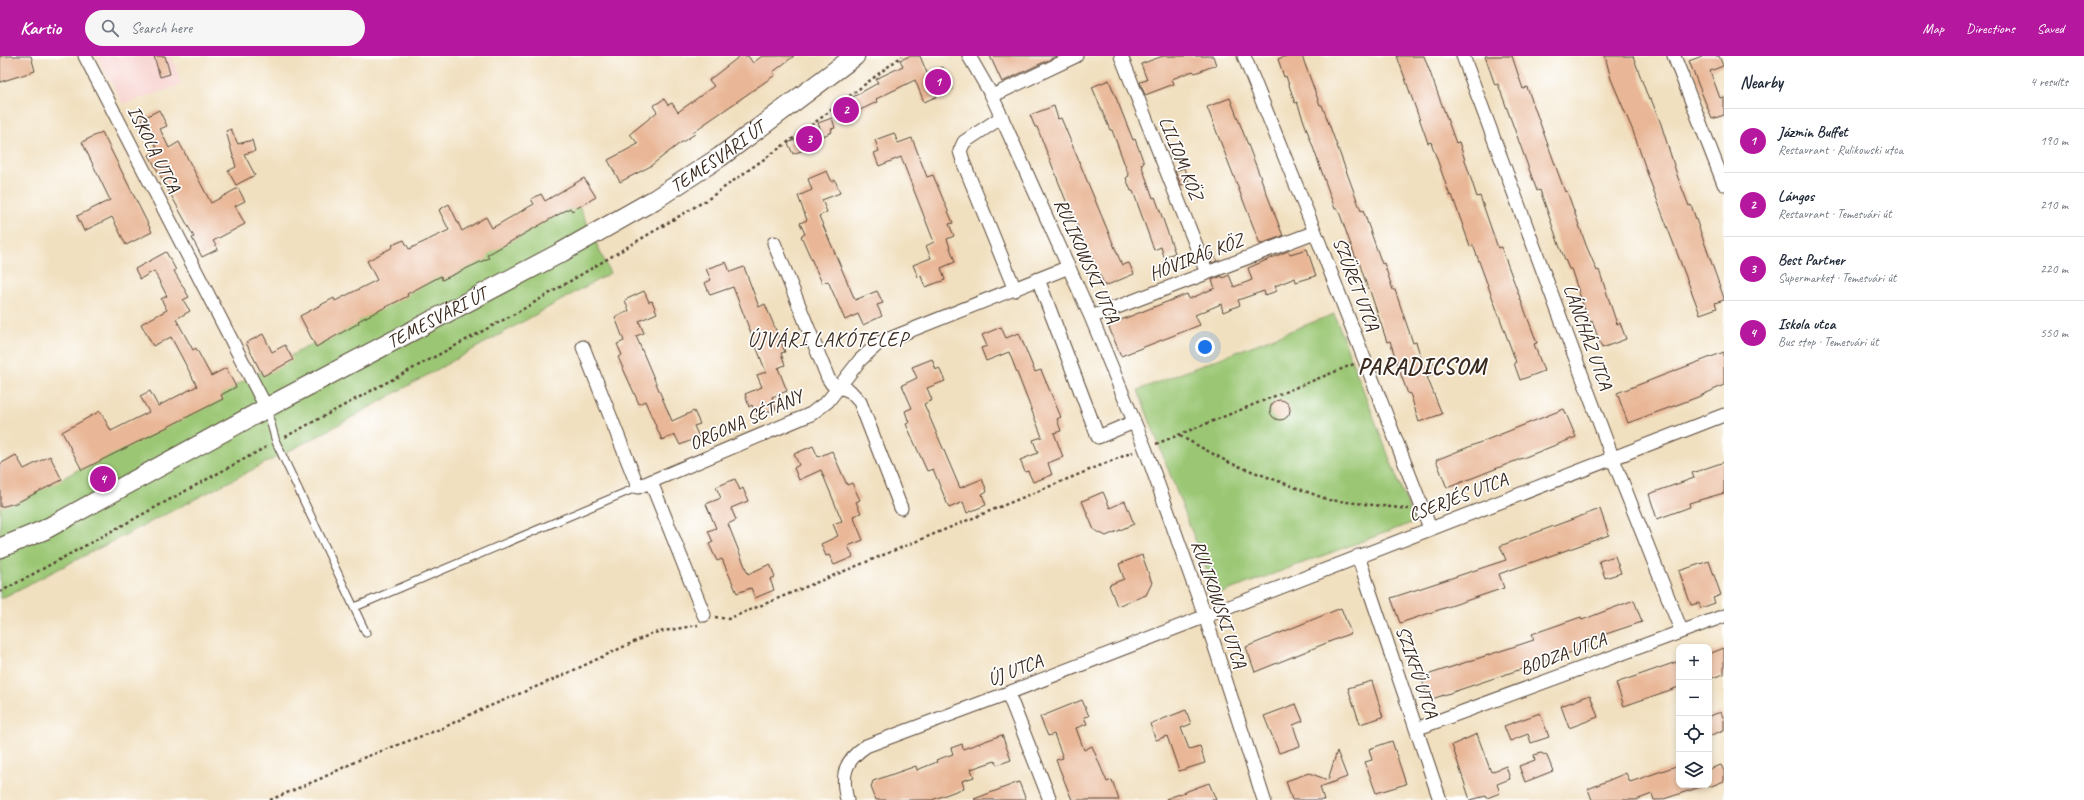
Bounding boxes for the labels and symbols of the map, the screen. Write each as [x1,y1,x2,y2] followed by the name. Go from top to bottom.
[925,67,951,97] pin: 1
[833,95,859,125] pin: 2
[122,101,186,197] street label: ISKOLA UTCA
[666,113,773,198] street label: TEMESVÁRI ÚT
[1154,113,1210,206] street label: LILIOM KÖZ
[796,124,822,154] pin: 3
[1049,195,1125,327] street label: RULIKOWSKI UTCA
[1146,227,1249,286] street label: HÓVIRÁG KÖZ
[1327,234,1385,334] street label: SZÜRET UTCA
[383,280,495,354] street label: TEMESVÁRI ÚT
[1558,281,1618,393] street label: LÁNCHÁZ UTCA
[748,327,910,352] district label: ÚJVÁRI LAKÓTELEP
[1195,337,1215,357] your location
[1358,352,1489,381] district label: PARADICSOM
[685,383,810,456] street label: ORGONA SÉTÁNY
[90,464,116,494] pin: 4
[1405,467,1511,527] street label: CSERJÉS UTCA
[1186,537,1252,672] street label: RULIKOWSKI UTCA
[1390,623,1444,722] street label: SZIKFŰ UTCA
[1517,627,1611,681] street label: BODZA UTCA
[984,648,1046,691] street label: ÚJ UTCA

